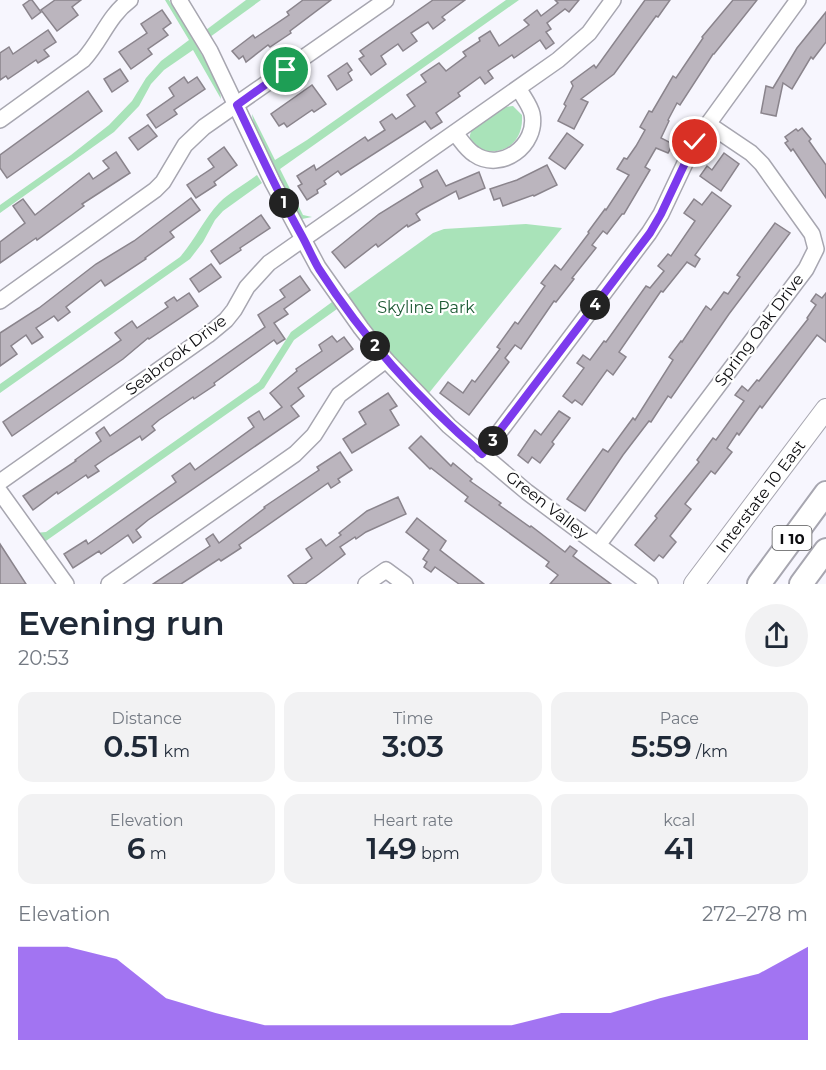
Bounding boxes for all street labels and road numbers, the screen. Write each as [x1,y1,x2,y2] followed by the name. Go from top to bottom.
[711,270,807,390] street label: Spring Oak Drive
[122,311,230,399] street label: Seabrook Drive
[712,436,809,556] street label: Interstate 10 East
[502,467,592,543] street label: Green Valley
[772,526,812,550] road number: I 10

